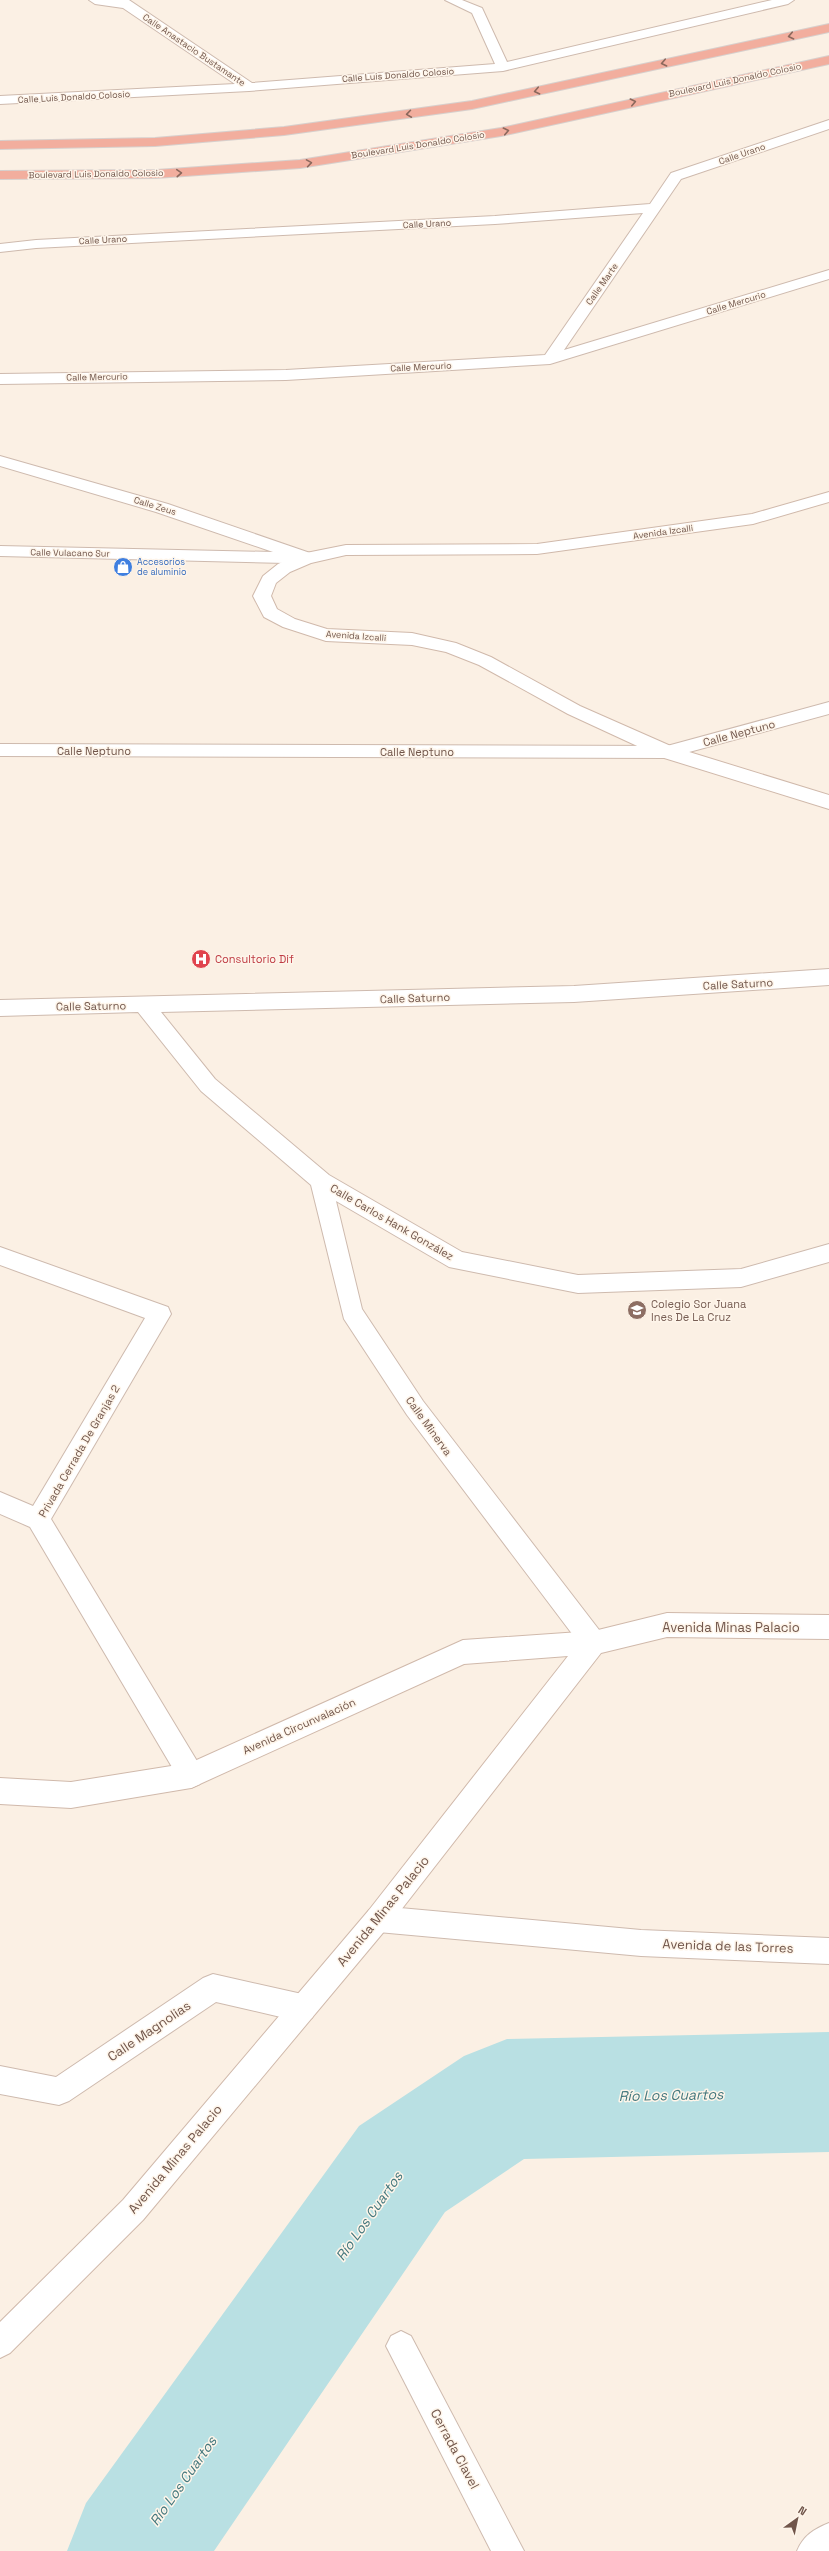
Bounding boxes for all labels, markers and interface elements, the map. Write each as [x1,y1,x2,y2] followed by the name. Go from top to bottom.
[140,11,248,89] street label: Calle Anastacio Bustamante
[788,31,794,39] one-way arrow
[661,59,667,67] one-way arrow
[668,60,803,100] street label: Boulevard Luis Donaldo Colosio
[342,65,455,85] street label: Calle Luis Donaldo Colosio
[534,86,540,94] one-way arrow
[18,88,131,106] street label: Calle Luis Donaldo Colosio
[630,99,636,107] one-way arrow
[406,109,412,118] one-way arrow
[503,127,509,136] one-way arrow
[350,128,486,161] street label: Boulevard Luis Donaldo Colosio
[717,140,767,168] street label: Calle Urano
[305,159,312,168] one-way arrow
[28,167,164,181] street label: Boulevard Luis Donaldo Colosio
[176,168,182,177] one-way arrow
[402,217,452,231] street label: Calle Urano
[78,233,128,247] street label: Calle Urano
[583,261,621,307] street label: Calle Marte
[705,288,768,318] street label: Calle Mercurio
[390,359,452,375] street label: Calle Mercurio
[66,370,128,384] street label: Calle Mercurio
[132,494,178,518] street label: Calle Zeus
[632,522,694,542] street label: Avenida Izcalli
[30,546,110,560] street label: Calle Vulacano Sur
[112,556,134,578] shop icon: Accesorios de aluminio
[137,556,187,578] place label: Accesorios de aluminio
[325,628,387,644] street label: Avenida Izcalli
[701,717,777,749] street label: Calle Neptuno
[57,744,131,758] street label: Calle Neptuno
[380,745,454,759] street label: Calle Neptuno
[190,948,212,970] hospital icon: Consultorio Dif
[215,952,294,966] place label: Consultorio Dif
[703,975,774,993] street label: Calle Saturno
[380,990,451,1006] street label: Calle Saturno
[56,998,126,1014] street label: Calle Saturno
[328,1181,457,1263] street label: Calle Carlos Hank González
[651,1297,747,1324] place label: Colegio Sor Juana Ines De La Cruz
[626,1299,648,1321] school or university icon: Colegio Sor Juana Ines De La Cruz
[35,1382,123,1520] street label: Privada Cerrada De Granjas 2
[403,1394,456,1459] street label: Calle Minerva
[662,1619,800,1636] street label: Avenida Minas Palacio
[240,1695,358,1757] street label: Avenida Circunvalación
[333,1852,433,1970] street label: Avenida Minas Palacio
[662,1935,794,1957] street label: Avenida de las Torres
[104,1997,194,2065] street label: Calle Magnolias
[618,2085,724,2105] water label: Río Los Cuartos
[124,2101,226,2217] street label: Avenida Minas Palacio
[332,2167,407,2264] water label: Río Los Cuartos
[427,2406,483,2492] street label: Cerrada Clavel
[146,2432,221,2529] water label: Río Los Cuartos
[777,2499,817,2539] north arrow
[796,2503,809,2518] text: N

